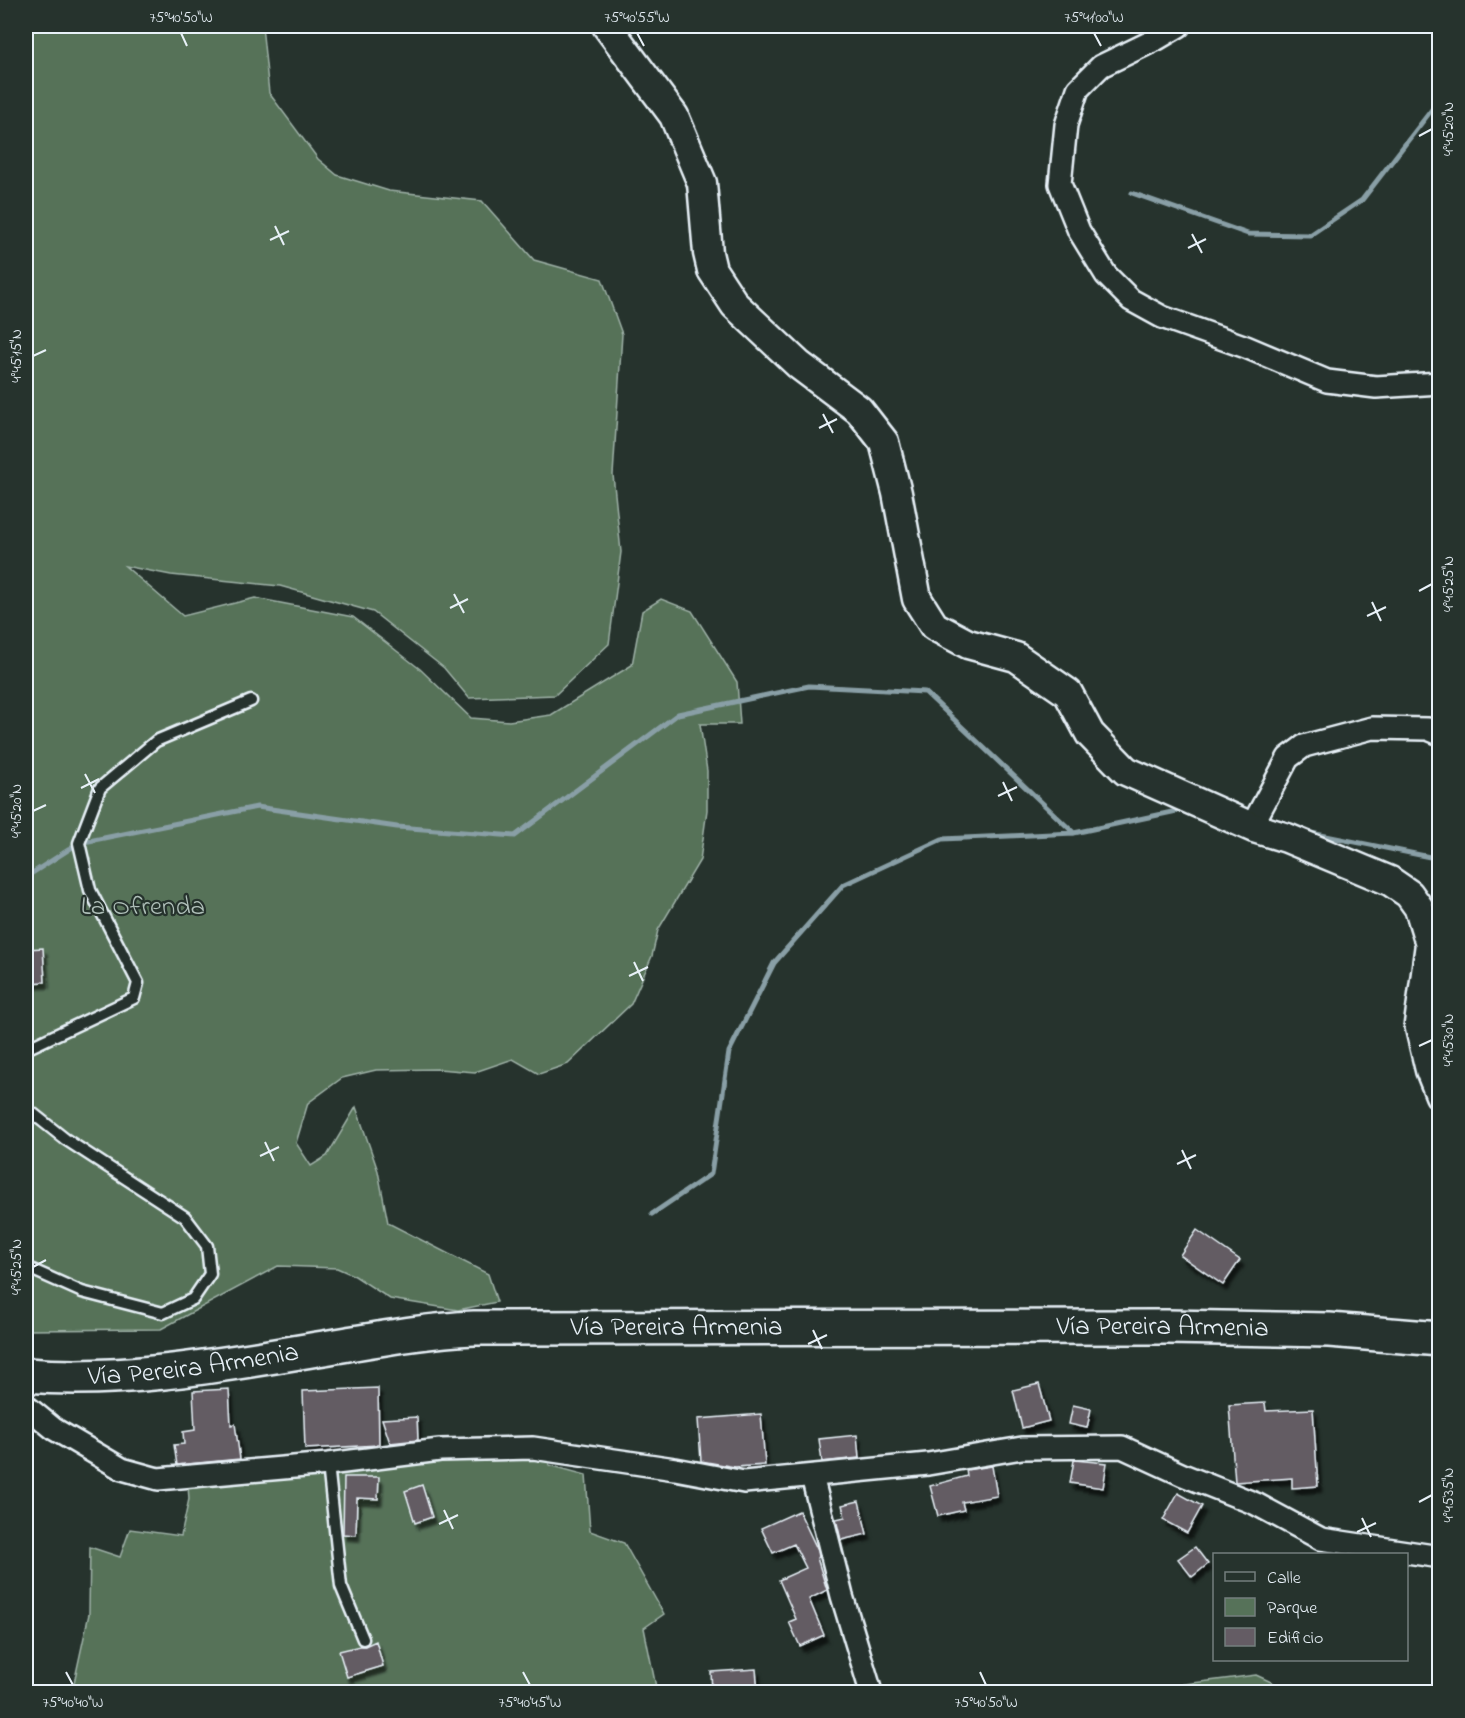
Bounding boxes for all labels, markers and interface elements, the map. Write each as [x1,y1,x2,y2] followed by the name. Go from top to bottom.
[149,7,213,29] text: 75°40'50"W
[604,7,670,29] text: 75°40'55"W
[1064,7,1124,29] text: 75°41'00"W
[1438,102,1460,156] text: 4°45'20"N
[6,329,28,383] text: 4°45'15"N
[1438,556,1460,612] text: 4°45'25"N
[6,784,28,838] text: 4°45'20"N
[81,888,205,927] park label: La Ofrenda
[1438,1014,1460,1066] text: 4°45'30"N
[6,1239,28,1295] text: 4°45'25"N
[1055,1307,1269,1348] street label: Vía Pereira Armenia
[569,1308,783,1347] street label: Vía Pereira Armenia
[86,1333,302,1396] street label: Vía Pereira Armenia
[1438,1468,1460,1522] text: 4°45'35"N
[1213,1553,1408,1661] legend
[1267,1566,1302,1592] text: Calle
[1267,1596,1318,1622] text: Parque
[1267,1626,1323,1652] text: Edificio
[43,1692,103,1714] text: 75°40'40"W
[499,1692,561,1714] text: 75°40'45"W
[954,1692,1018,1714] text: 75°40'50"W

